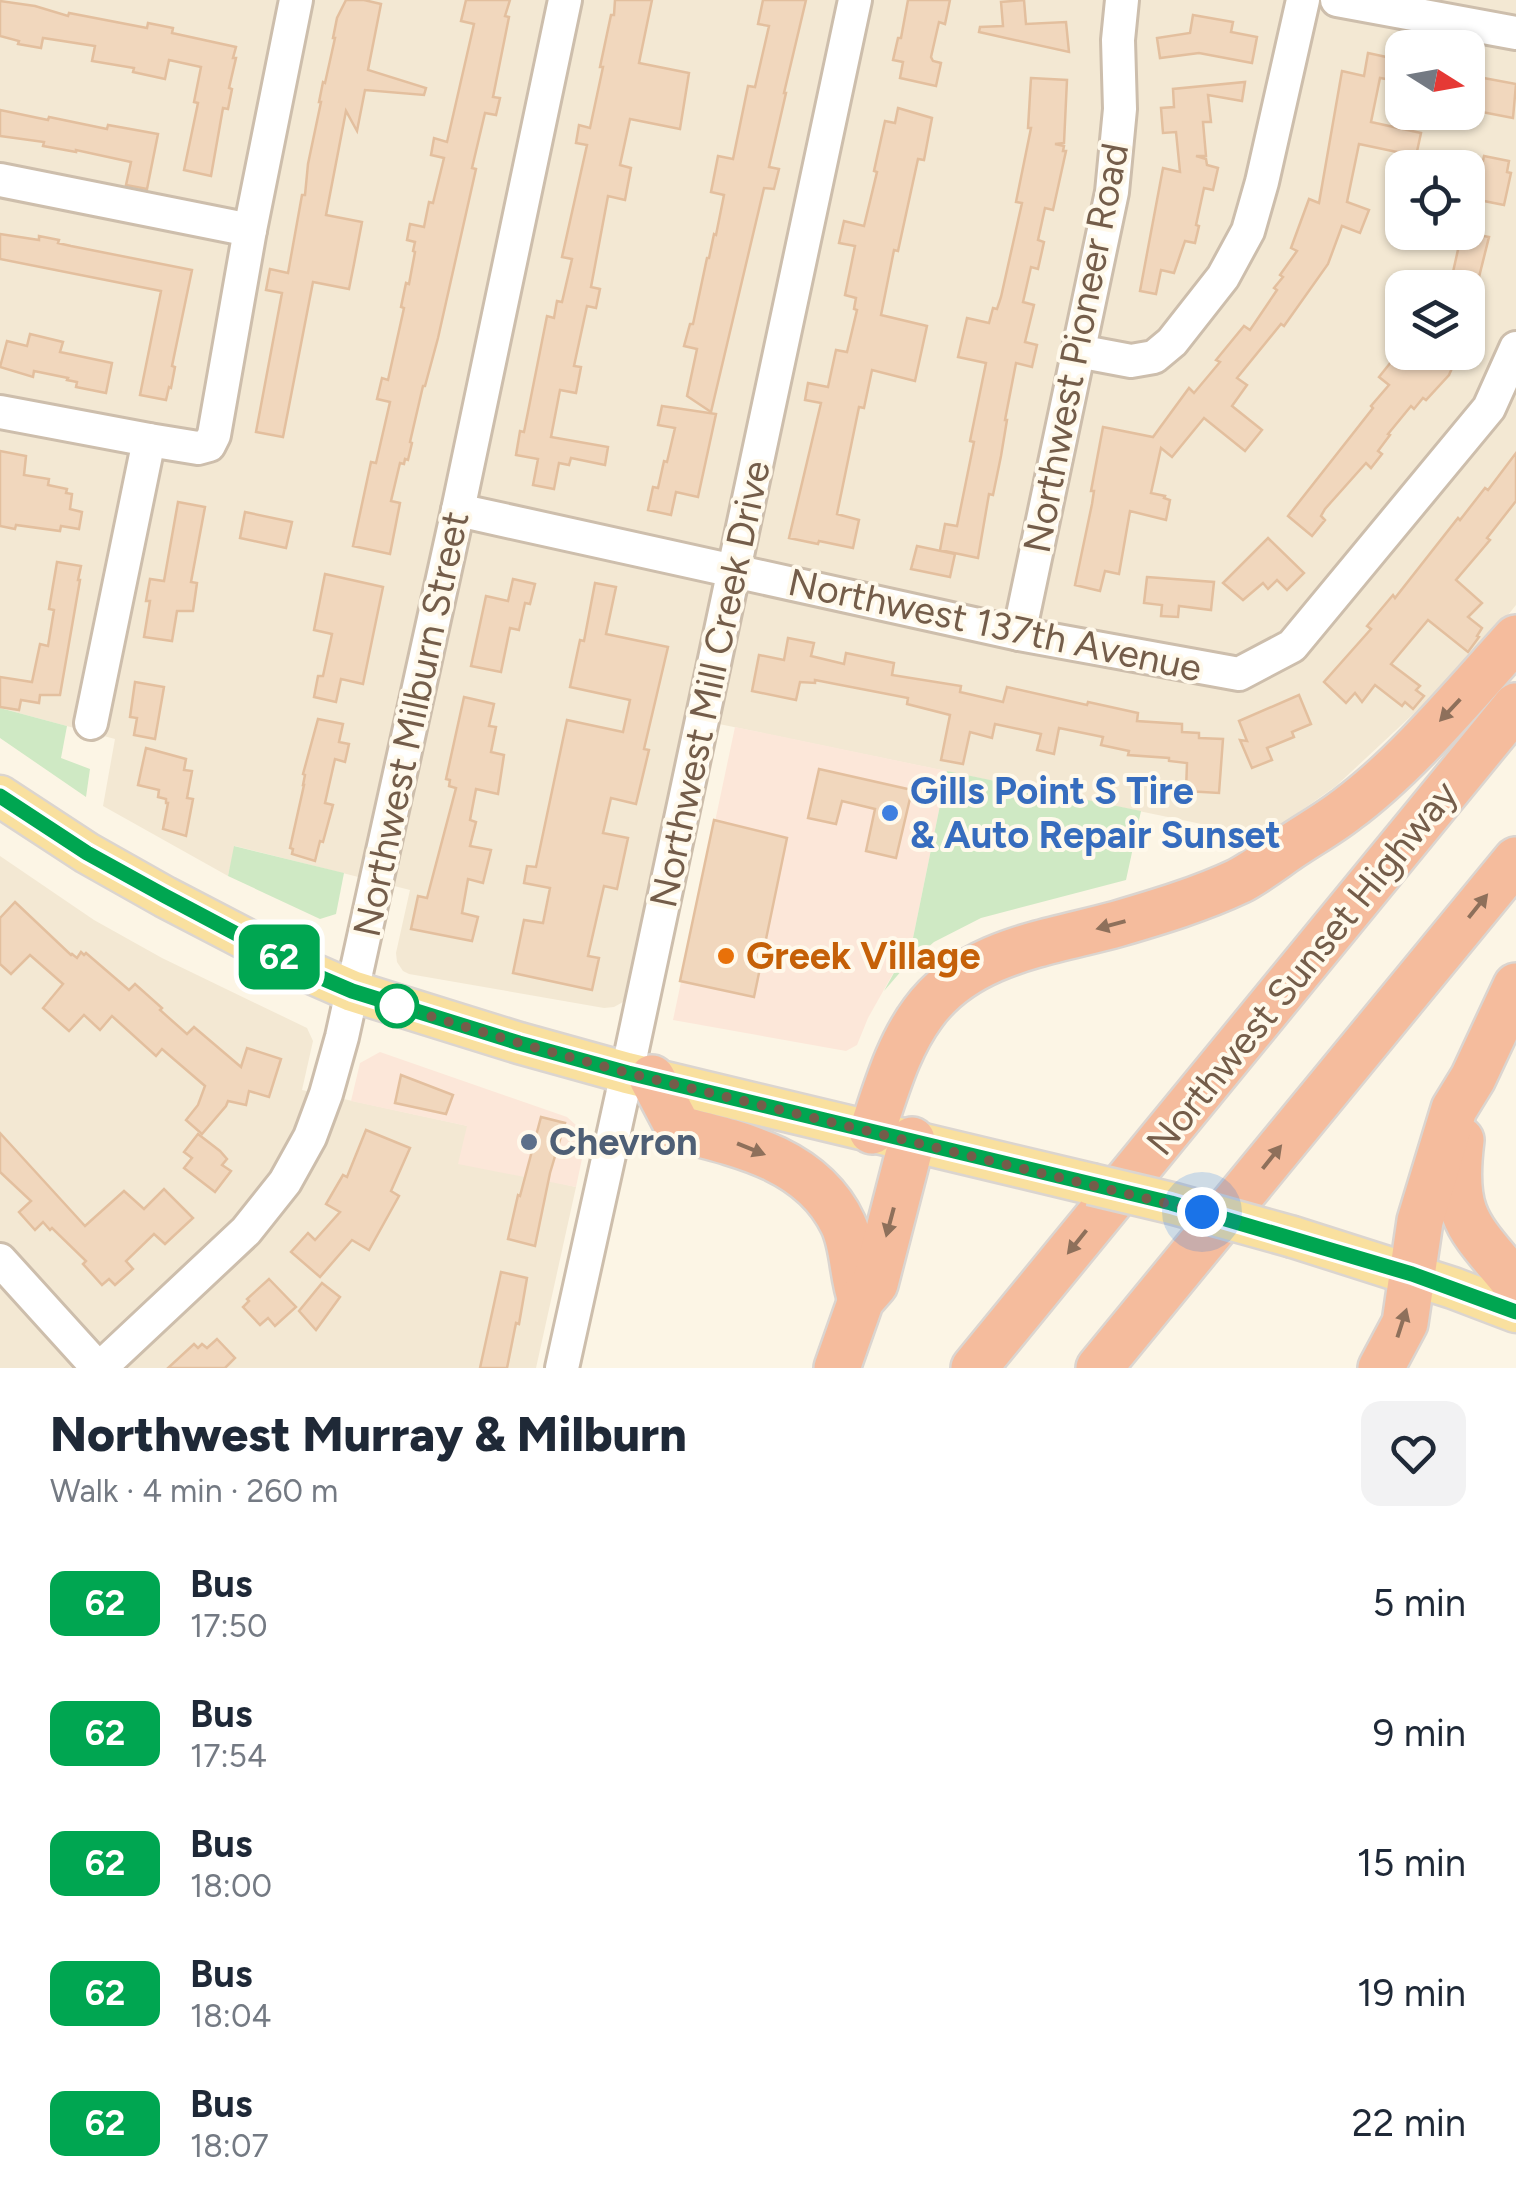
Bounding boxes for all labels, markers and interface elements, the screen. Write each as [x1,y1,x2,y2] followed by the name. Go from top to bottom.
[1385,30,1485,130] north arrow
[1385,30,1485,370] map controls
[1014,139,1138,557] street label: Northwest Pioneer Road
[1385,150,1485,250] button: locate
[1385,270,1485,370] button: layers
[640,456,780,912] street label: Northwest Mill Creek Drive
[343,507,479,941] street label: Northwest Milburn Street
[784,559,1206,691] street label: Northwest 137th Avenue
[1439,697,1462,721] one-way arrow
[910,768,1281,858] place label: Gills Point S Tire & Auto Repair Sunset
[1137,772,1467,1164] street label: Northwest Sunset Highway
[879,802,901,824] marker: Gills Point S Tire & Auto Repair Sunset
[1467,893,1488,919] one-way arrow
[1095,918,1126,933] one-way arrow
[234,924,324,990] line badge: 62
[746,933,980,979] place label: Greek Village
[259,936,299,978] text: 62
[715,945,737,967] marker: Greek Village
[376,985,418,1027] unlabelled marker
[549,1119,698,1165] place label: Chevron
[518,1131,540,1153] marker: Chevron
[736,1141,766,1157] one-way arrow
[1261,1145,1282,1170] one-way arrow
[1177,1187,1227,1237] your location
[882,1207,898,1238] one-way arrow
[1067,1230,1088,1255] one-way arrow
[1395,1308,1410,1338] one-way arrow
[1361,1401,1466,1506] button: heart
[50,1405,687,1463] text: Northwest Murray & Milburn
[50,1472,338,1510] text: Walk · 4 min · 260 m
[190,1561,253,1607] text: Bus
[1372,1580,1466,1626] text: 5 min
[85,1582,125,1624] text: 62
[190,1607,267,1645] text: 17:50
[190,1691,253,1737] text: Bus
[1373,1710,1466,1756] text: 9 min
[85,1712,125,1754] text: 62
[190,1737,267,1775] text: 17:54
[190,1821,253,1867] text: Bus
[1357,1840,1466,1886] text: 15 min
[85,1842,125,1884] text: 62
[190,1867,272,1905] text: 18:00
[190,1951,253,1997] text: Bus
[1357,1970,1466,2016] text: 19 min
[85,1972,125,2014] text: 62
[190,1997,271,2035] text: 18:04
[190,2081,253,2127] text: Bus
[1352,2100,1466,2146] text: 22 min
[85,2102,125,2144] text: 62
[190,2127,269,2165] text: 18:07

